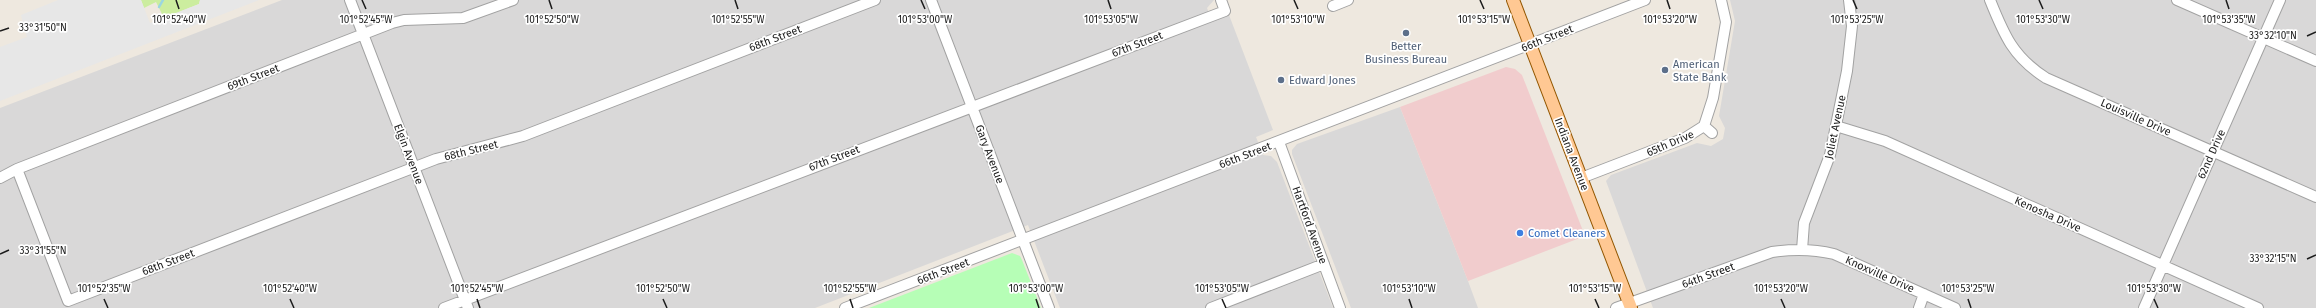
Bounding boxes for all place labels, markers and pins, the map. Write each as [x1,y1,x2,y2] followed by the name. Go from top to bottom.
[1401,28,1411,38] marker: Better Business Bureau
[1365,40,1447,66] place label: Better Business Bureau
[1673,58,1727,84] place label: American State Bank
[1660,65,1670,75] marker: American State Bank
[1289,74,1356,87] place label: Edward Jones
[1276,75,1286,85] marker: Edward Jones
[1528,227,1605,240] place label: Comet Cleaners
[1515,228,1525,238] marker: Comet Cleaners

